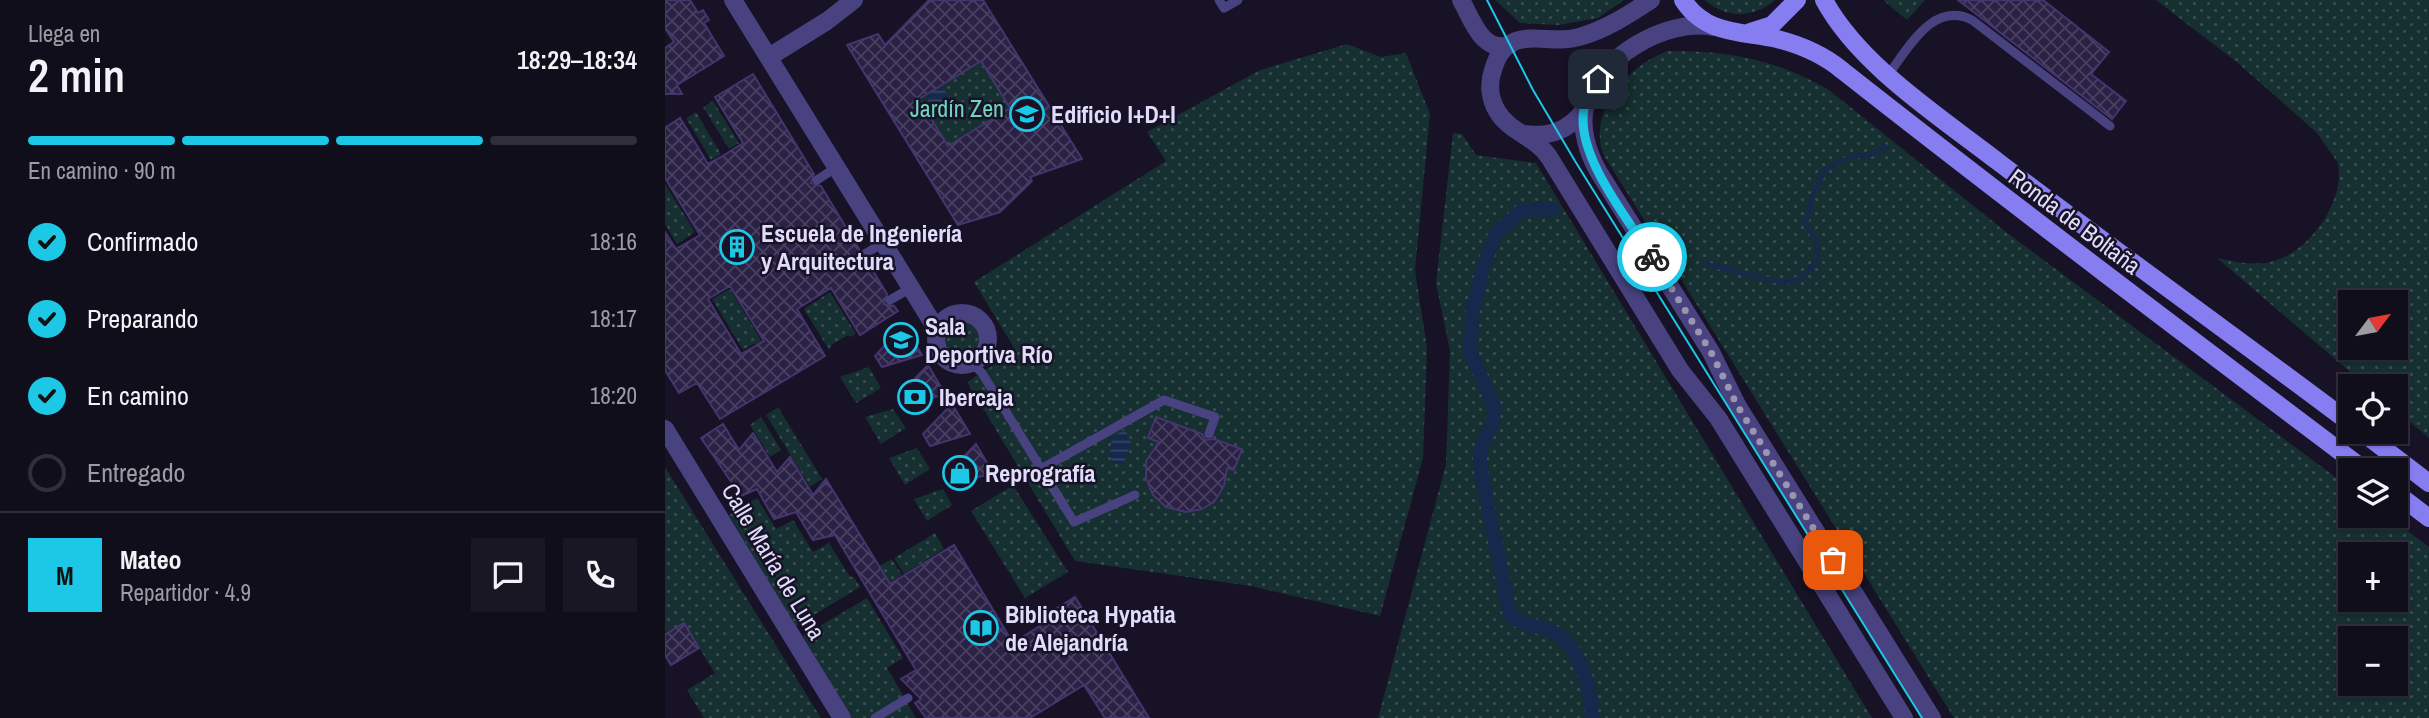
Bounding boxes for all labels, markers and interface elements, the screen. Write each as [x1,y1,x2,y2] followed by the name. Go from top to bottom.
[28,18,100,49] text: Llega en
[517,42,637,77] text: 18:29–18:34
[28,44,125,106] text: 2 min
[1568,49,1628,109] pin
[1579,60,1617,98] icon: home
[910,92,1004,124] park label: Jardín Zen
[1008,95,1046,133] school or university icon: Edificio I+D+I
[1051,98,1176,130] place label: Edificio I+D+I
[28,155,176,186] text: En camino · 90 m
[2002,161,2148,281] street label: Ronda de Boltaña
[761,217,962,277] place label: Escuela de Ingeniería y Arquitectura
[1617,222,1687,292] courier
[28,223,66,261] icon: check
[87,224,198,259] text: Confirmado
[590,226,637,257] text: 18:16
[718,228,756,266] building icon: Escuela de Ingeniería y Arquitectura
[1633,238,1671,276] icon: bike
[2338,290,2408,360] north arrow
[2338,290,2408,696] map controls
[28,300,66,338] icon: check
[87,301,198,336] text: Preparando
[590,303,637,334] text: 18:17
[925,310,1053,370] place label: Sala Deportiva Río
[882,321,920,359] school or university icon: Sala Deportiva Río
[2338,374,2408,444] button: locate
[28,377,66,415] icon: check
[87,378,189,413] text: En camino
[896,378,934,416] bank icon: Ibercaja
[590,380,637,411] text: 18:20
[939,381,1013,413] place label: Ibercaja
[941,454,979,492] shop icon: Reprografía
[87,455,185,490] text: Entregado
[985,457,1096,489] place label: Reprografía
[2338,458,2408,528] button: layers
[715,477,833,645] street label: Calle María de Luna
[1803,530,1863,590] pin
[471,538,545,612] button: chat
[563,538,637,612] button: phone
[1814,541,1852,579] icon: bag
[120,542,182,577] text: Mateo
[2338,542,2408,612] button: +
[56,558,74,593] text: M
[120,577,251,608] text: Repartidor · 4.9
[1005,598,1176,658] place label: Biblioteca Hypatia de Alejandría
[962,609,1000,647] library icon: Biblioteca Hypatia de Alejandría
[2338,626,2408,696] button: −

